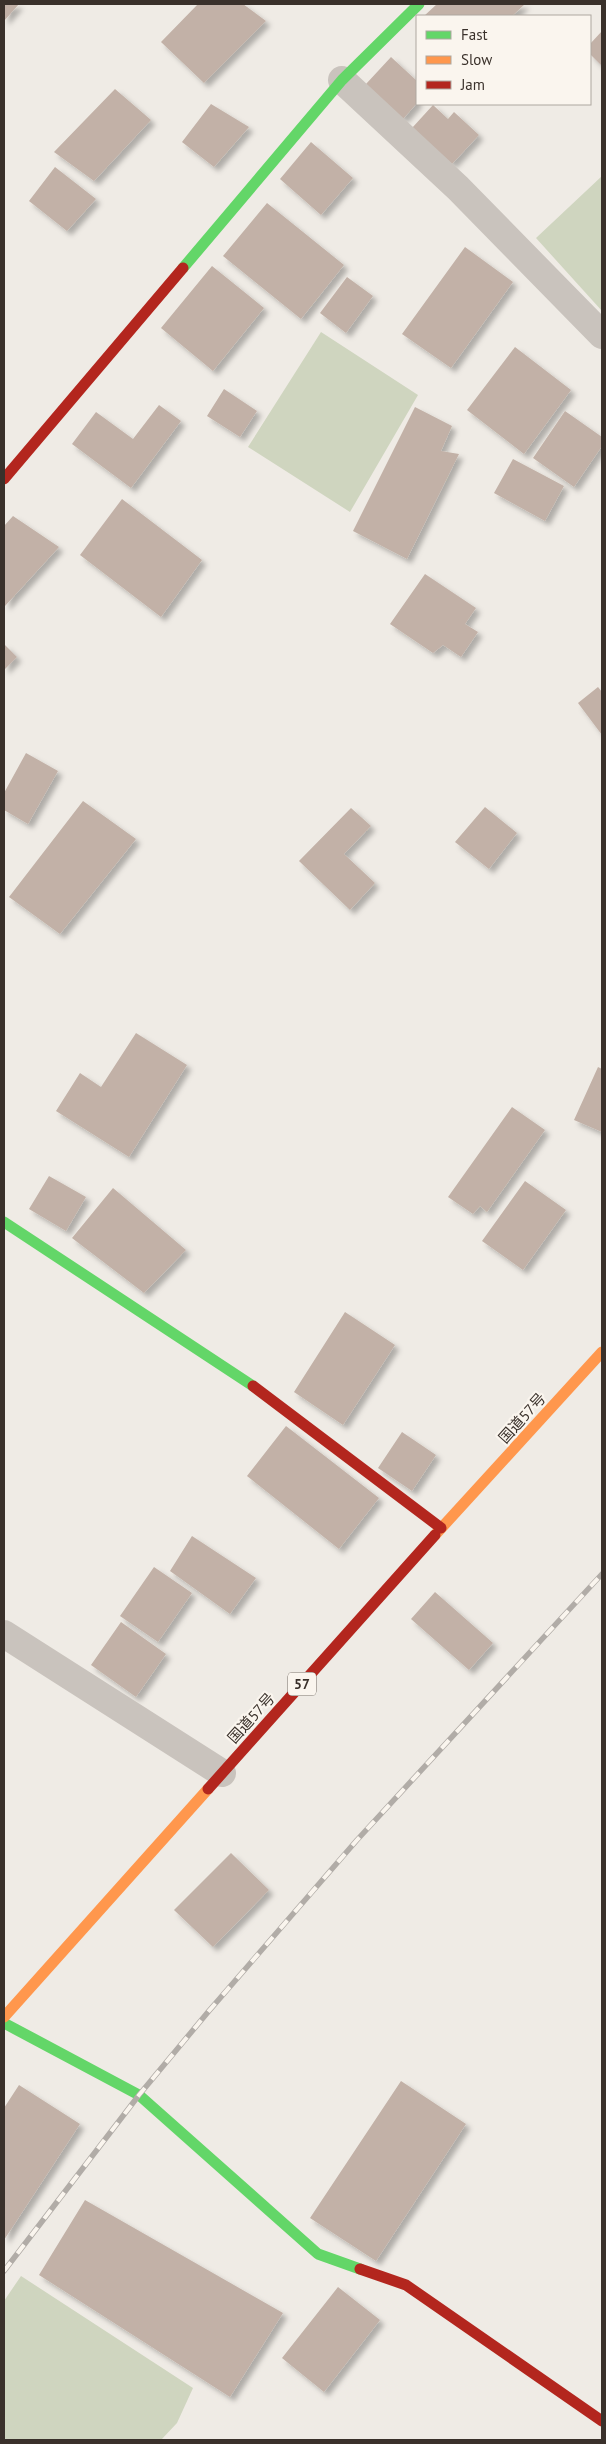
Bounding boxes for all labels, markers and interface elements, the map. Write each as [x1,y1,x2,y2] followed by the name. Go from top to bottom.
[416,15,591,105] legend
[461,25,488,44] text: Fast
[461,50,492,69] text: Slow
[460,75,485,94] text: Jam
[494,1389,550,1447] street label: 国道57号
[288,1672,316,1696] road number: 57
[223,1689,279,1747] street label: 国道57号

